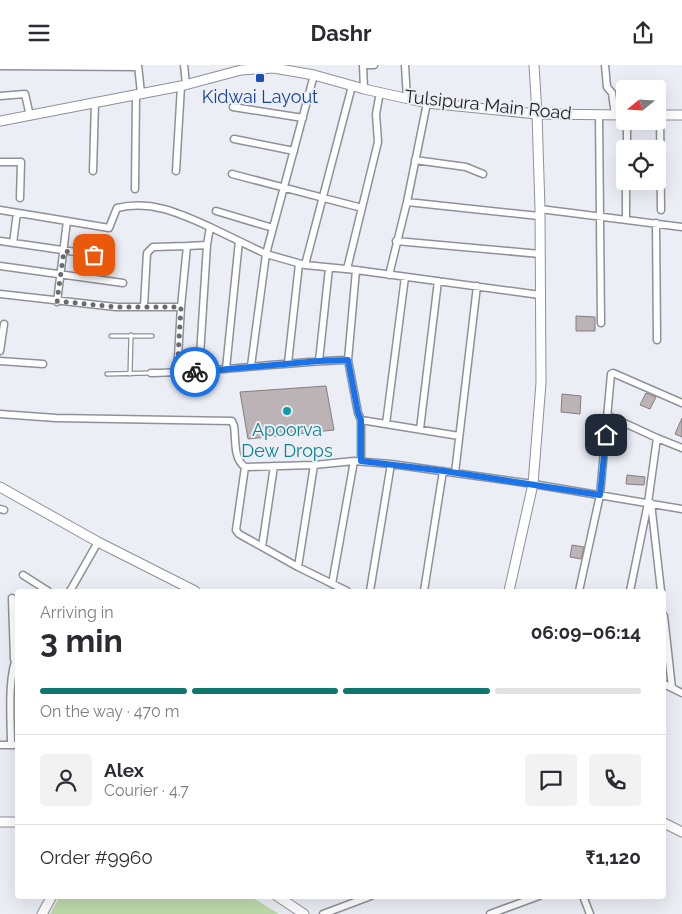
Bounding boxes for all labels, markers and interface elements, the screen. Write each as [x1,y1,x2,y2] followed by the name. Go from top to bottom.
[25,19,53,47] icon: menu
[629,19,657,47] icon: share
[311,20,371,46] text: Dashr
[254,72,266,84] marker: Kidwai Layout
[616,80,666,130] north arrow
[616,80,666,190] map controls
[403,85,573,124] street label: Tulsipura Main Road
[202,86,318,107] place label: Kidwai Layout
[616,140,666,190] button: locate
[73,234,115,276] pin
[80,241,108,269] icon: bag
[170,347,220,397] courier
[181,358,209,386] icon: bike
[281,405,293,417] marker: Apoorva Dew Drops
[585,414,627,456] pin
[241,419,333,461] place label: Apoorva Dew Drops
[592,421,620,449] icon: home
[40,603,114,622] text: Arriving in
[531,621,641,643] text: 06:09–06:14
[40,622,123,659] text: 3 min
[40,702,180,721] text: On the way · 470 m
[40,754,92,806] button: person
[525,754,577,806] button: chat
[589,754,641,806] button: phone
[104,759,144,781] text: Alex
[104,781,189,800] text: Courier · 4.7
[40,846,153,868] text: Order #9960
[585,846,641,868] text: ₹1,120

